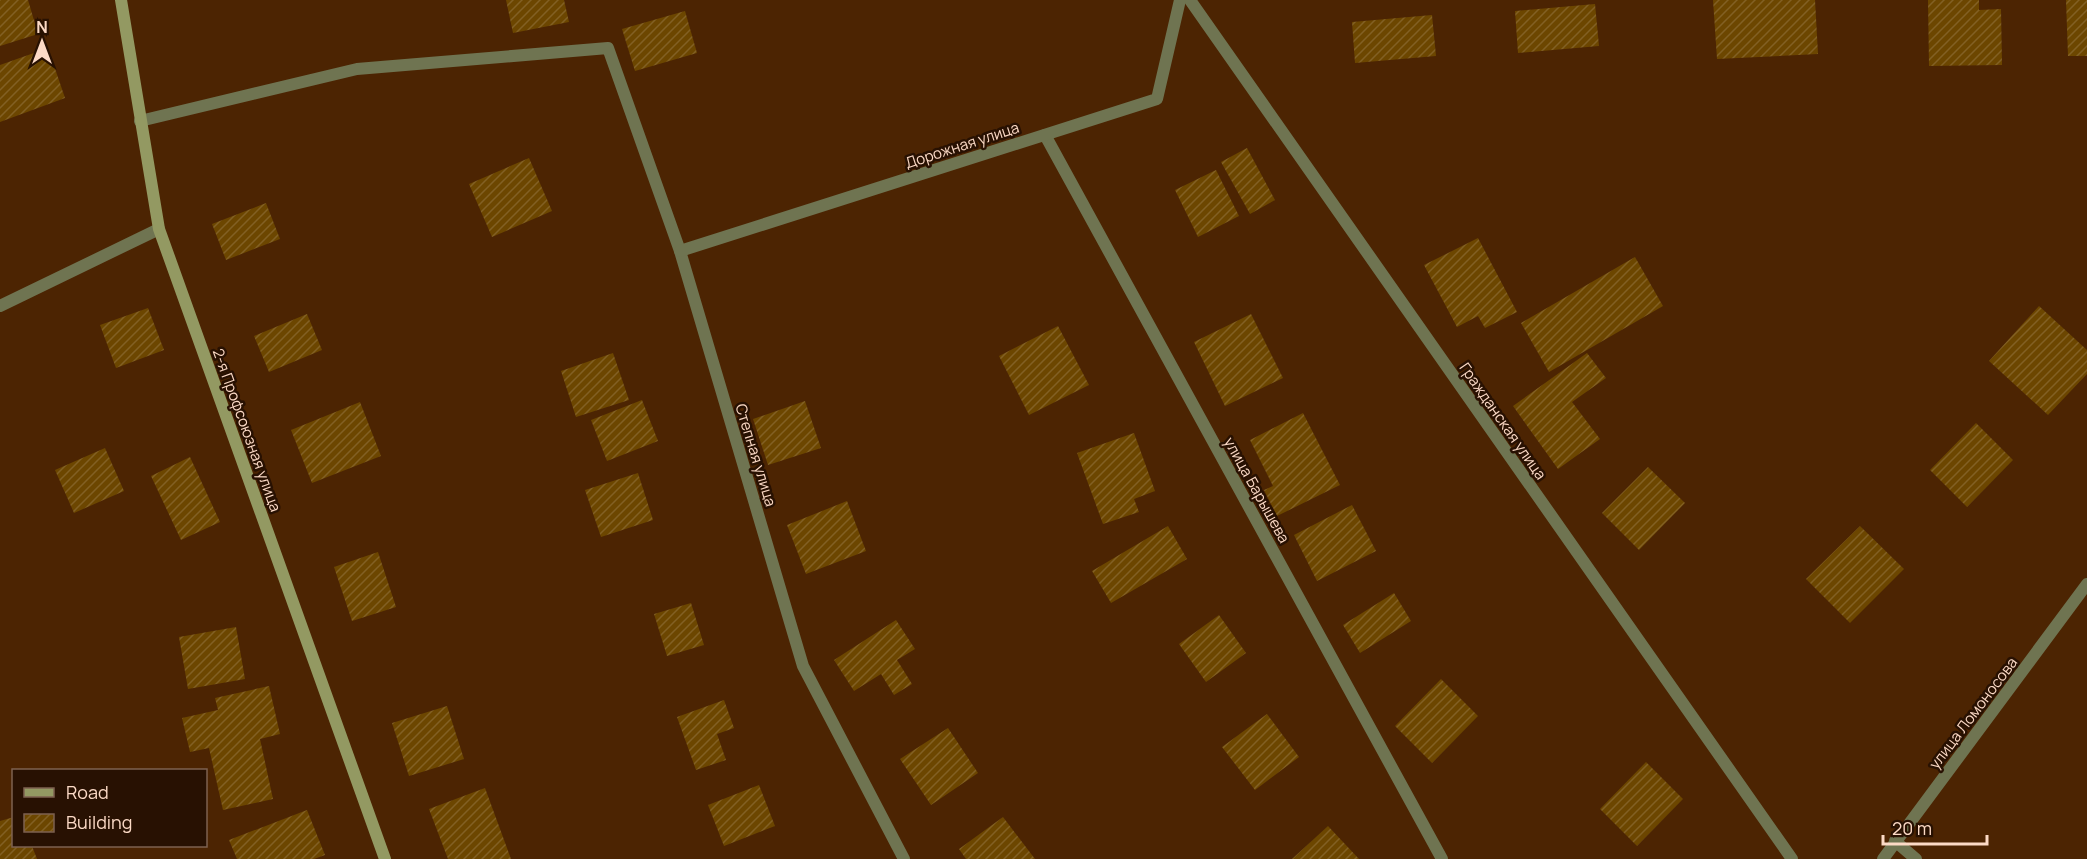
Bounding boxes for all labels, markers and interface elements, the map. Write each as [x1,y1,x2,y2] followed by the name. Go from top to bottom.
[12,12,72,72] north arrow
[36,16,48,38] text: N
[902,117,1022,173] street label: Дорожная улица
[208,346,286,514] street label: 2-я Профсоюзная улица
[1455,358,1551,484] street label: Гражданская улица
[730,401,782,509] street label: Степная улица
[1219,433,1295,547] street label: улица Барышева
[1924,653,2022,773] street label: улица Ломоносова
[12,769,207,847] legend
[66,780,109,804] text: Road
[1883,808,1986,846] scale bar
[66,810,132,834] text: Building
[1892,816,1932,840] text: 20 m

